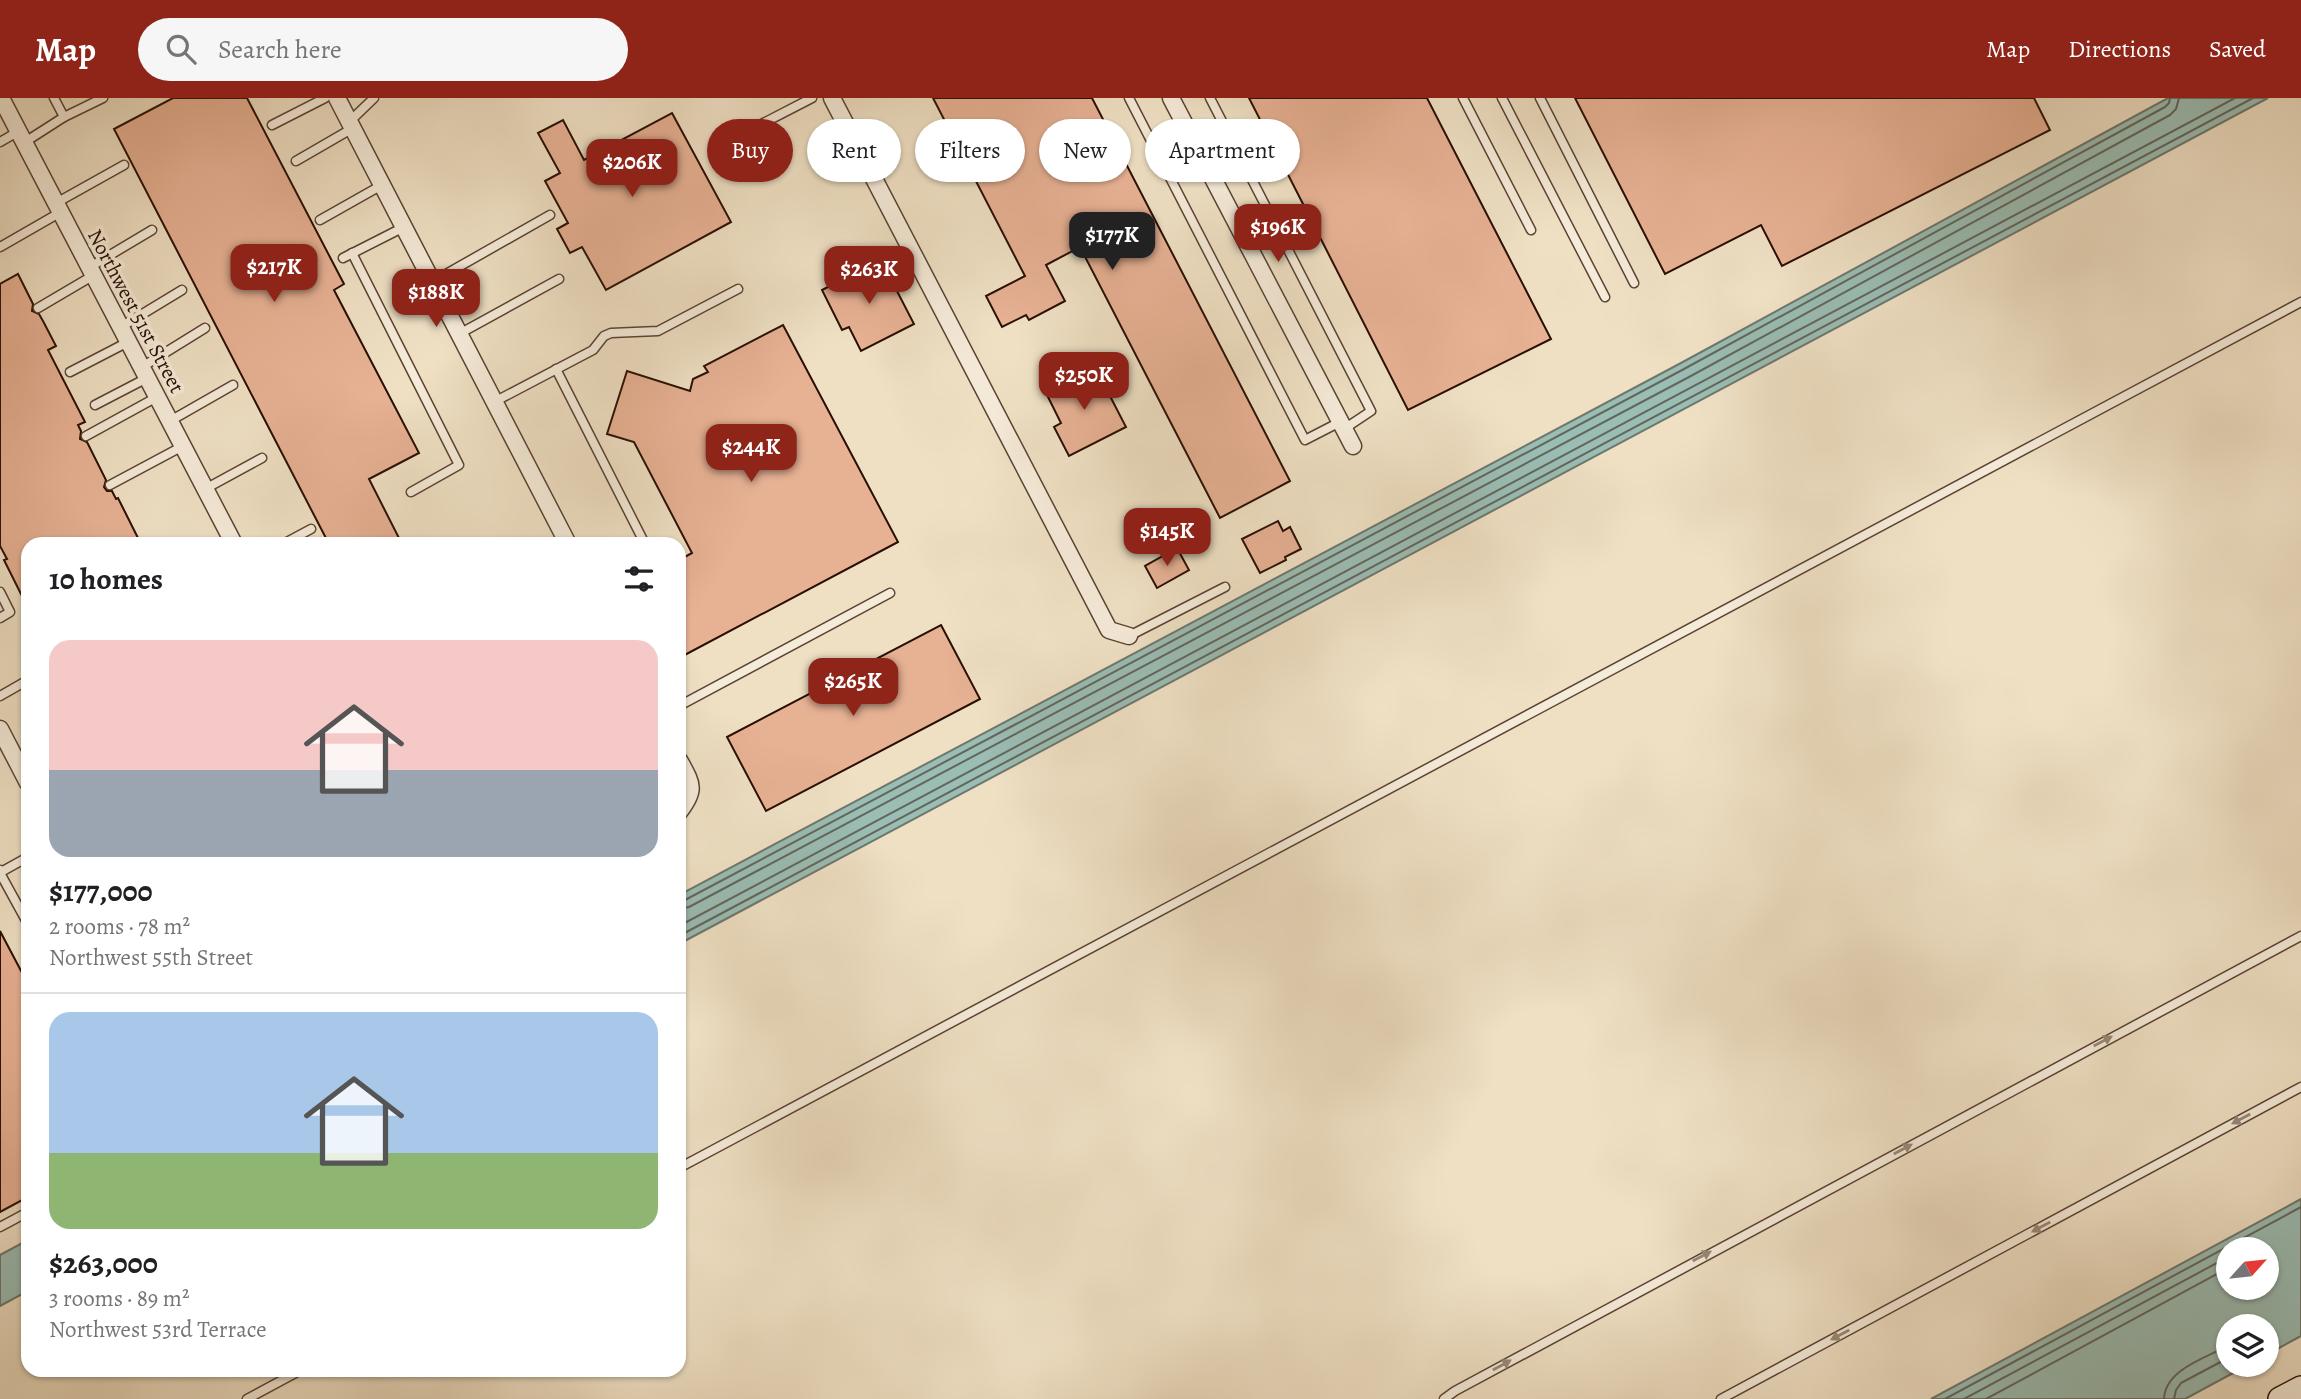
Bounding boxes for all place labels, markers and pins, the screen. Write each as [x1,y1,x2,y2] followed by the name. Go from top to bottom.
[583,140,681,199] pin: $206K
[1229,204,1327,264] pin: $196K
[1063,212,1161,272] pin: $177K
[225,244,323,304] pin: $217K
[820,246,918,306] pin: $263K
[387,270,485,329] pin: $188K
[1035,352,1133,412] pin: $250K
[702,424,800,484] pin: $244K
[1118,508,1216,568] pin: $145K
[804,658,902,718] pin: $265K

